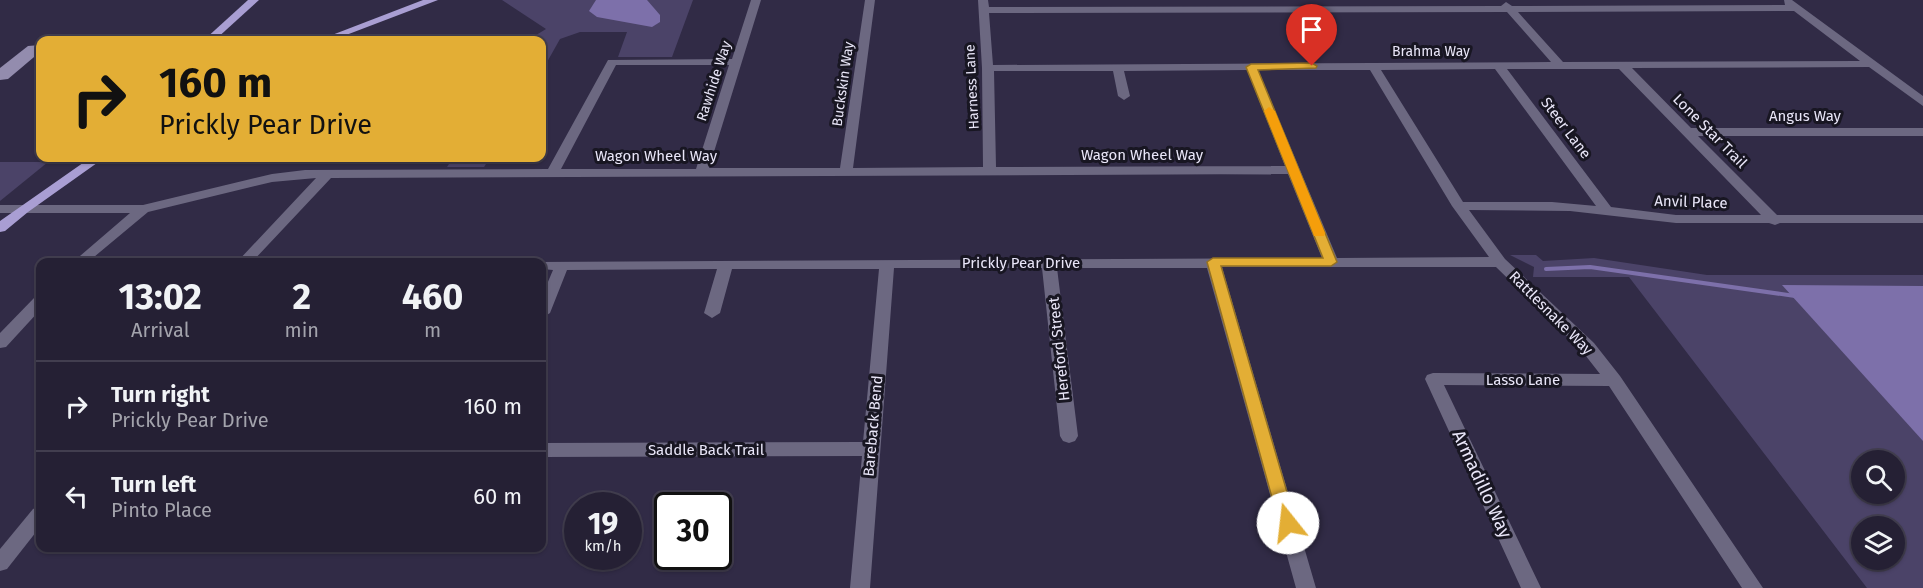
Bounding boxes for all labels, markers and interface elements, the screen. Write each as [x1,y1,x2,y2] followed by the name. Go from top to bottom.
[1286,4,1337,66] pin
[1295,13,1328,46] icon: arrive
[693,39,735,123] street label: Rawhide Way
[829,40,857,128] street label: Buckskin Way
[1392,43,1470,60] street label: Brahma Way
[961,44,983,130] street label: Harness Lane
[159,58,272,108] text: 160 m
[60,60,138,138] icon: right
[1669,90,1751,172] street label: Lone Star Trail
[1537,94,1595,162] street label: Steer Lane
[1769,107,1842,125] street label: Angus Way
[159,109,372,141] text: Prickly Pear Drive
[1081,146,1204,164] street label: Wagon Wheel Way
[595,147,718,165] street label: Wagon Wheel Way
[1654,192,1728,212] street label: Anvil Place
[962,254,1080,272] street label: Prickly Pear Drive
[1505,267,1597,359] street label: Rattlesnake Way
[119,275,202,319] text: 13:02
[293,275,311,319] text: 2
[402,275,463,319] text: 460
[1045,296,1073,402] street label: Hereford Street
[131,318,190,342] text: Arrival
[285,318,319,342] text: min
[424,318,441,342] text: m
[1486,371,1560,389] street label: Lasso Lane
[860,375,886,477] street label: Bareback Bend
[111,381,210,408] text: Turn right
[60,390,93,423] icon: right
[464,393,522,420] text: 160 m
[111,408,269,432] text: Prickly Pear Drive
[1447,426,1517,542] street label: Armadillo Way
[648,441,765,459] street label: Saddle Back Trail
[1851,450,1905,570] map controls
[1851,450,1905,504] button: search
[111,471,196,498] text: Turn left
[60,480,93,513] icon: left
[473,483,522,510] text: 60 m
[1256,491,1320,555] position arrow
[654,492,732,570] speed limit sign: 30
[111,498,212,522] text: Pinto Place
[588,506,618,542] text: 19
[1851,516,1905,570] button: layers
[584,537,622,555] text: km/h

